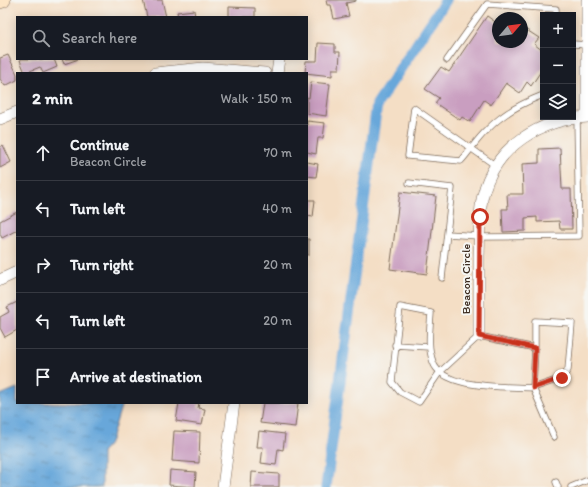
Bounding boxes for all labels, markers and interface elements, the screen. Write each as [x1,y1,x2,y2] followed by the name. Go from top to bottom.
[492,12,528,48] north arrow
[540,12,576,120] map controls
[540,12,576,48] button: +
[16,16,308,60] search box
[30,27,52,49] icon: search
[62,29,137,47] text: Search here
[540,48,576,84] button: −
[540,84,576,120] button: layers
[32,88,72,108] text: 2 min
[221,91,292,106] text: Walk · 150 m
[70,136,129,154] text: Continue
[32,142,54,164] icon: ahead
[264,145,292,160] text: 70 m
[70,154,146,169] text: Beacon Circle
[32,198,54,220] icon: left
[70,200,125,218] text: Turn left
[262,201,292,216] text: 40 m
[471,208,489,226] route start
[459,243,473,314] street label: Beacon Circle
[32,254,54,276] icon: right
[70,256,134,274] text: Turn right
[263,257,292,272] text: 20 m
[32,310,54,332] icon: left
[70,312,125,330] text: Turn left
[263,313,292,328] text: 20 m
[32,366,54,388] icon: arrive
[70,368,202,386] text: Arrive at destination
[553,369,571,387] route end

